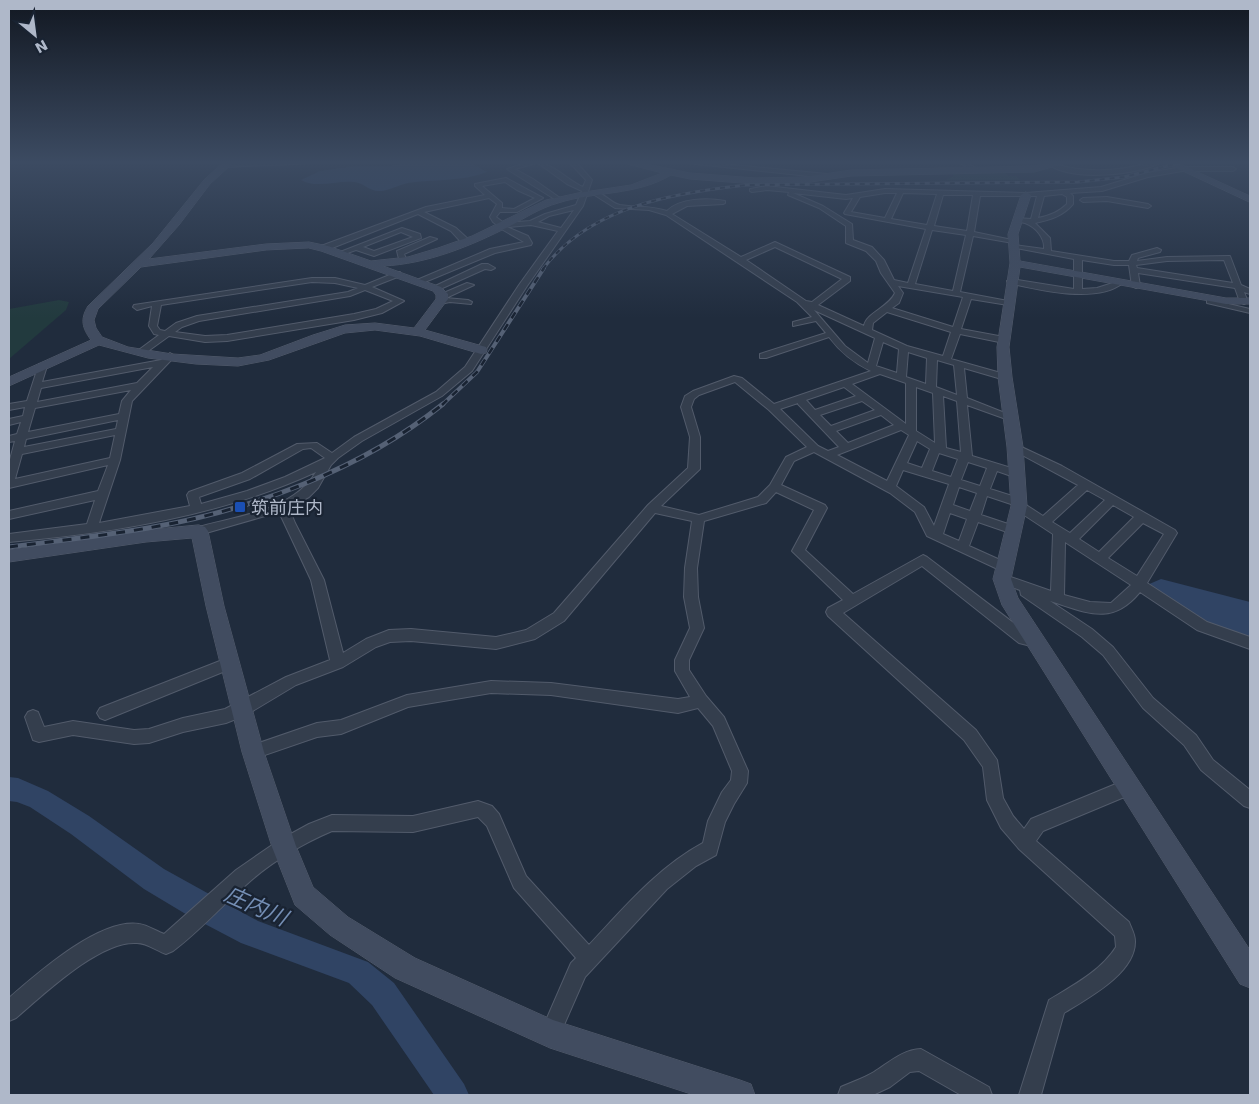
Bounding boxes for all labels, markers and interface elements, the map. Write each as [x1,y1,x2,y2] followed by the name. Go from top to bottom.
[10,10,60,60] north arrow
[32,37,50,56] text: N
[251,497,323,518] place label: 筑前庄内
[233,500,247,514] marker: 筑前庄内
[221,881,293,932] water label: 庄内川

